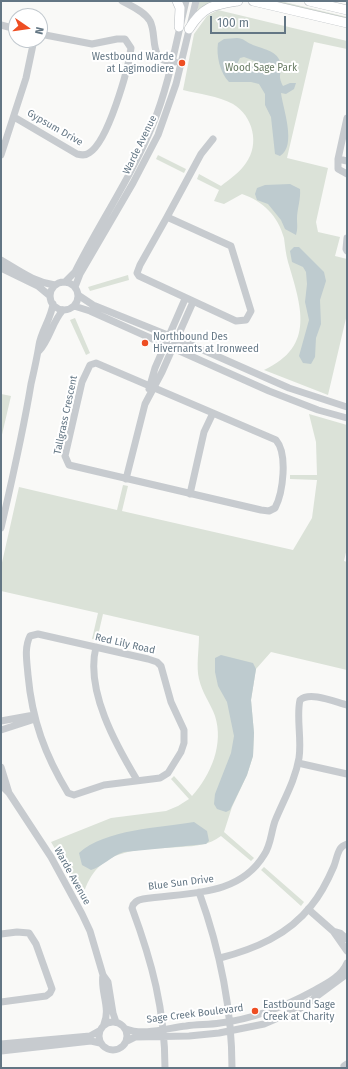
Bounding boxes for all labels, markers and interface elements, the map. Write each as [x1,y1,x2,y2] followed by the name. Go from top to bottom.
[8,8,48,48] north arrow
[212,8,288,34] scale bar
[217,16,249,30] text: 100 m
[32,26,46,36] text: N
[92,51,174,74] place label: Westbound Warde at Lagimodiere
[177,58,187,68] marker: Westbound Warde at Lagimodiere
[225,62,297,74] park label: Wood Sage Park
[25,107,85,149] street label: Gypsum Drive
[121,114,159,176] street label: Warde Avenue
[153,331,259,354] place label: Northbound Des Hivernants at Ironweed
[140,338,150,348] marker: Northbound Des Hivernants at Ironweed
[52,374,80,456] street label: Tallgrass Crescent
[94,631,156,657] street label: Red Lily Road
[51,845,93,907] street label: Warde Avenue
[147,873,215,893] street label: Blue Sun Drive
[263,999,335,1022] place label: Eastbound Sage Creek at Charity
[146,1002,244,1026] street label: Sage Creek Boulevard
[250,1006,260,1016] marker: Eastbound Sage Creek at Charity

